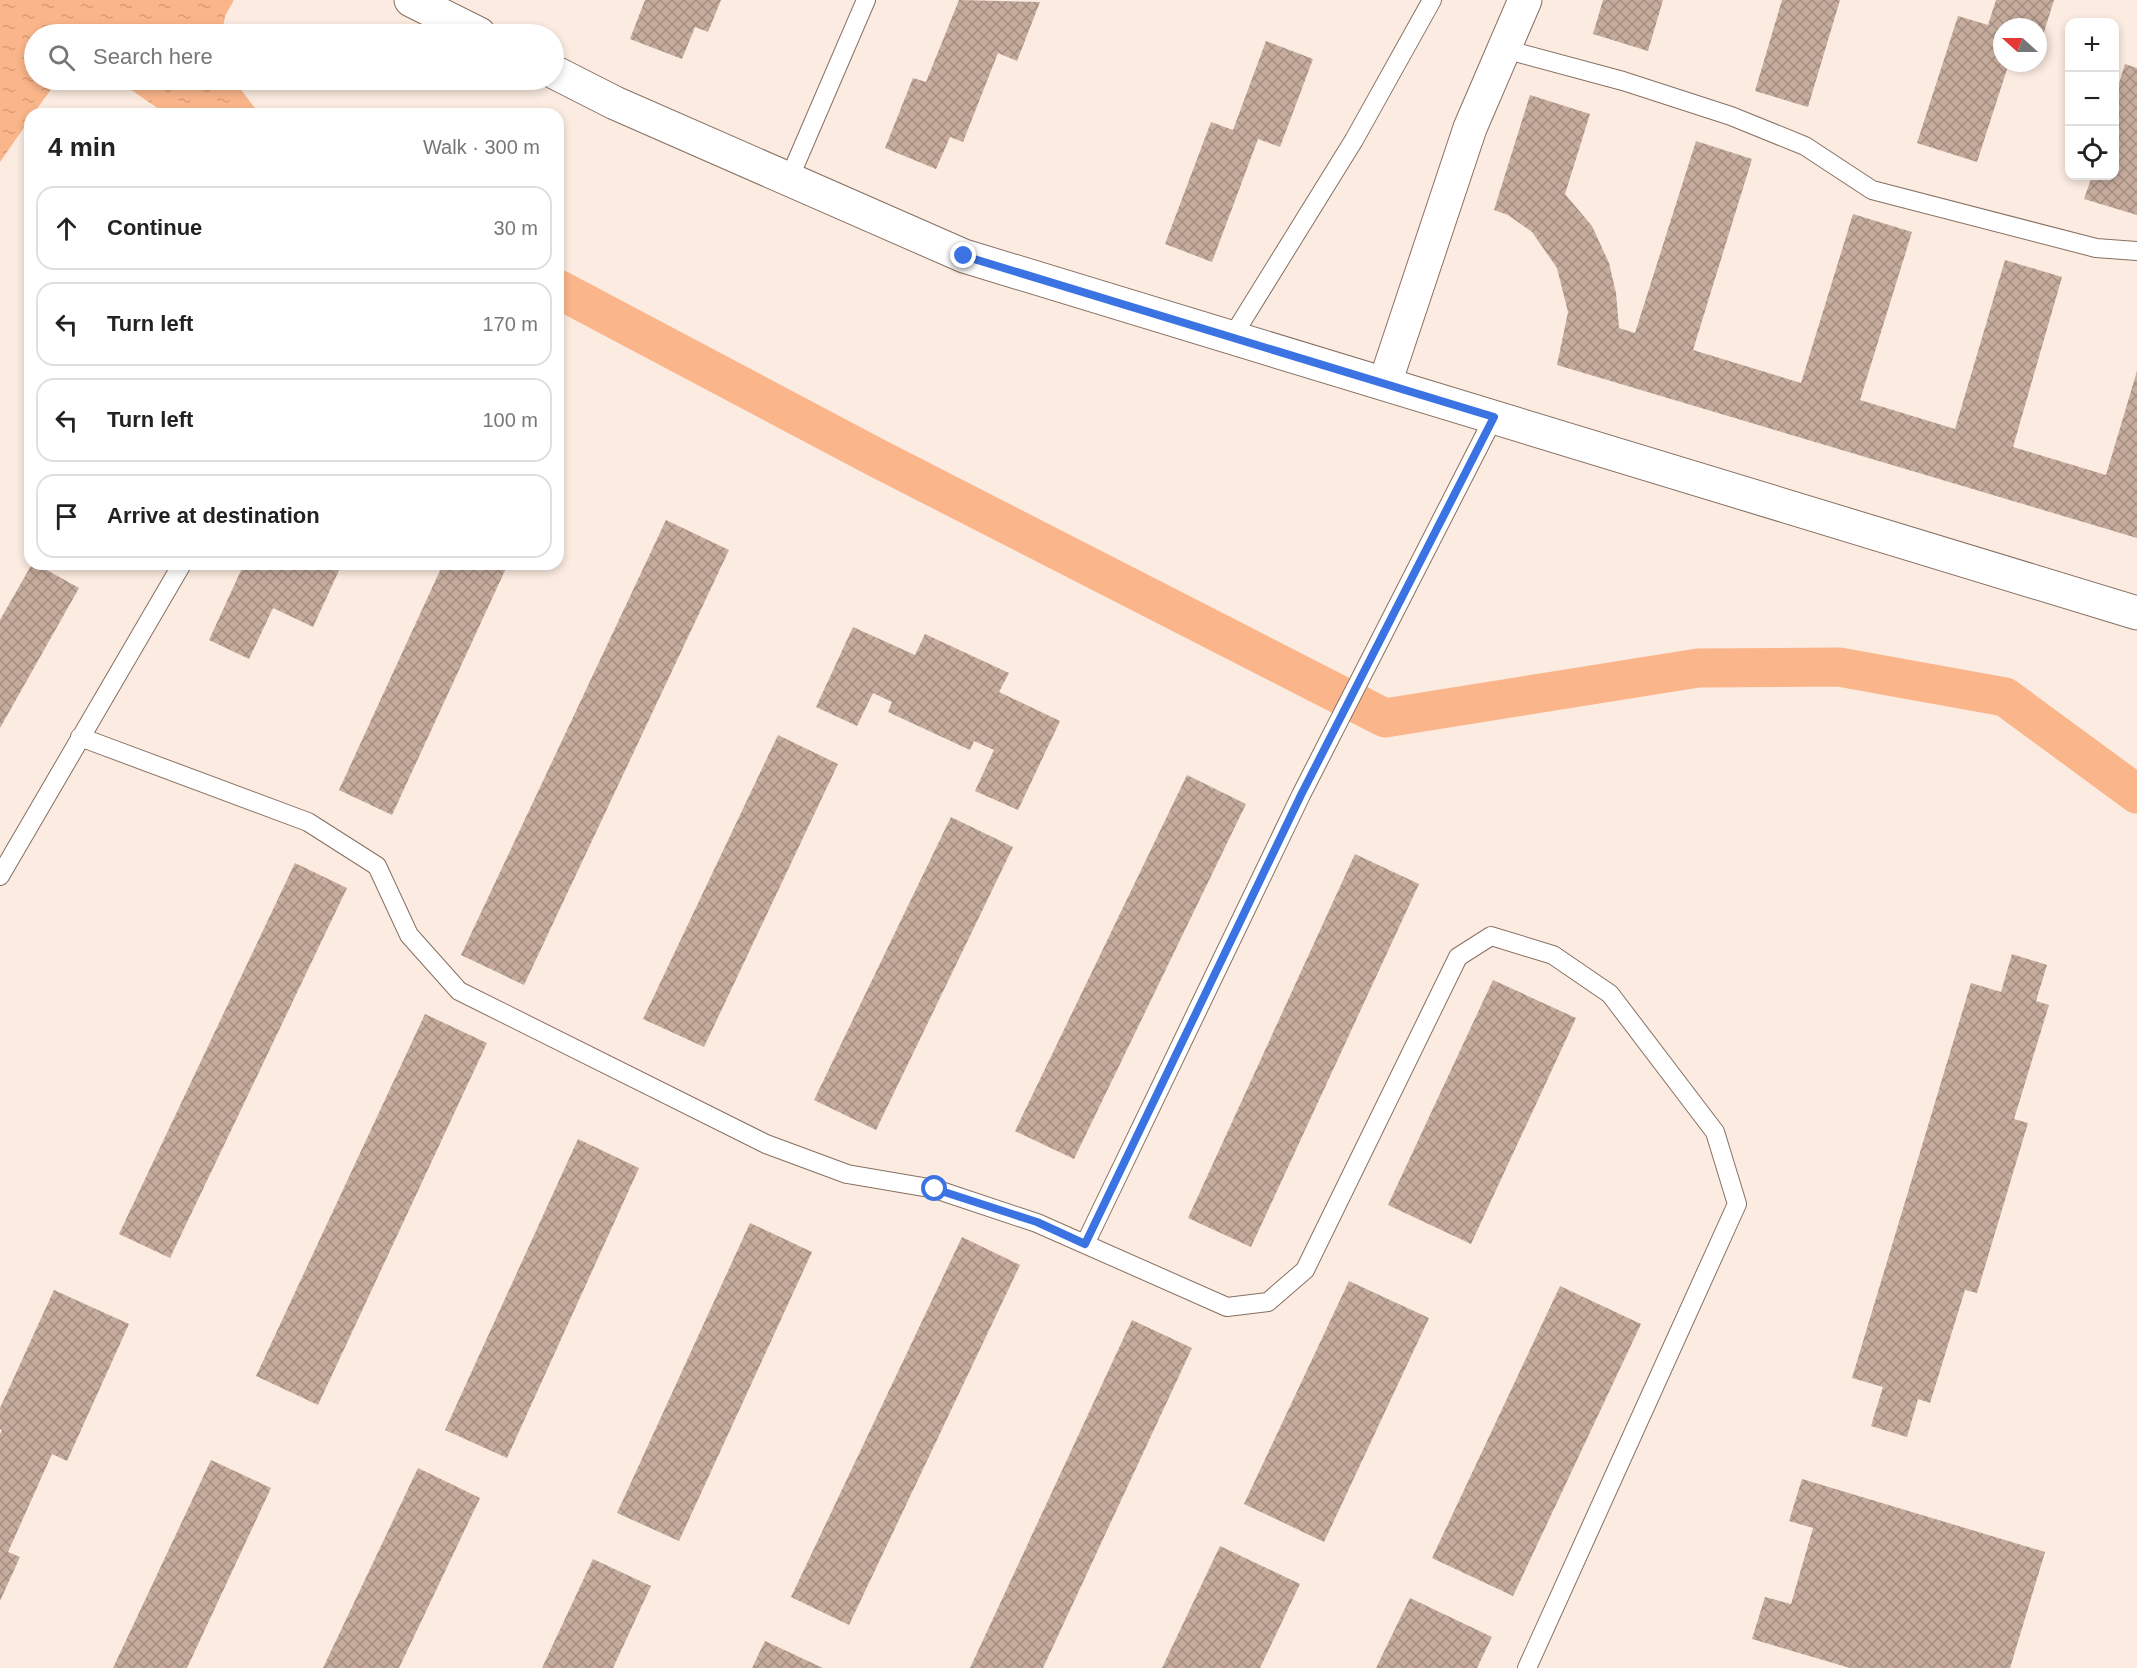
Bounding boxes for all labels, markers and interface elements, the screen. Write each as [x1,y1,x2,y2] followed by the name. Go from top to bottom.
[1993,18,2047,72] north arrow
[2065,18,2119,180] map controls
[2065,18,2119,72] button: +
[24,24,564,90] search box
[45,41,78,74] icon: search
[93,44,213,69] text: Search here
[2065,72,2119,126] button: −
[2065,126,2119,180] button: locate
[48,132,116,162] text: 4 min
[423,136,540,158] text: Walk · 300 m
[50,212,83,245] icon: ahead
[107,215,202,240] text: Continue
[494,217,538,239] text: 30 m
[950,242,976,268] route end
[50,308,83,341] icon: left
[107,311,193,336] text: Turn left
[482,313,538,335] text: 170 m
[50,404,83,437] icon: left
[107,407,193,432] text: Turn left
[482,409,538,431] text: 100 m
[50,500,83,533] icon: arrive
[107,503,320,528] text: Arrive at destination
[921,1175,947,1201] route start

